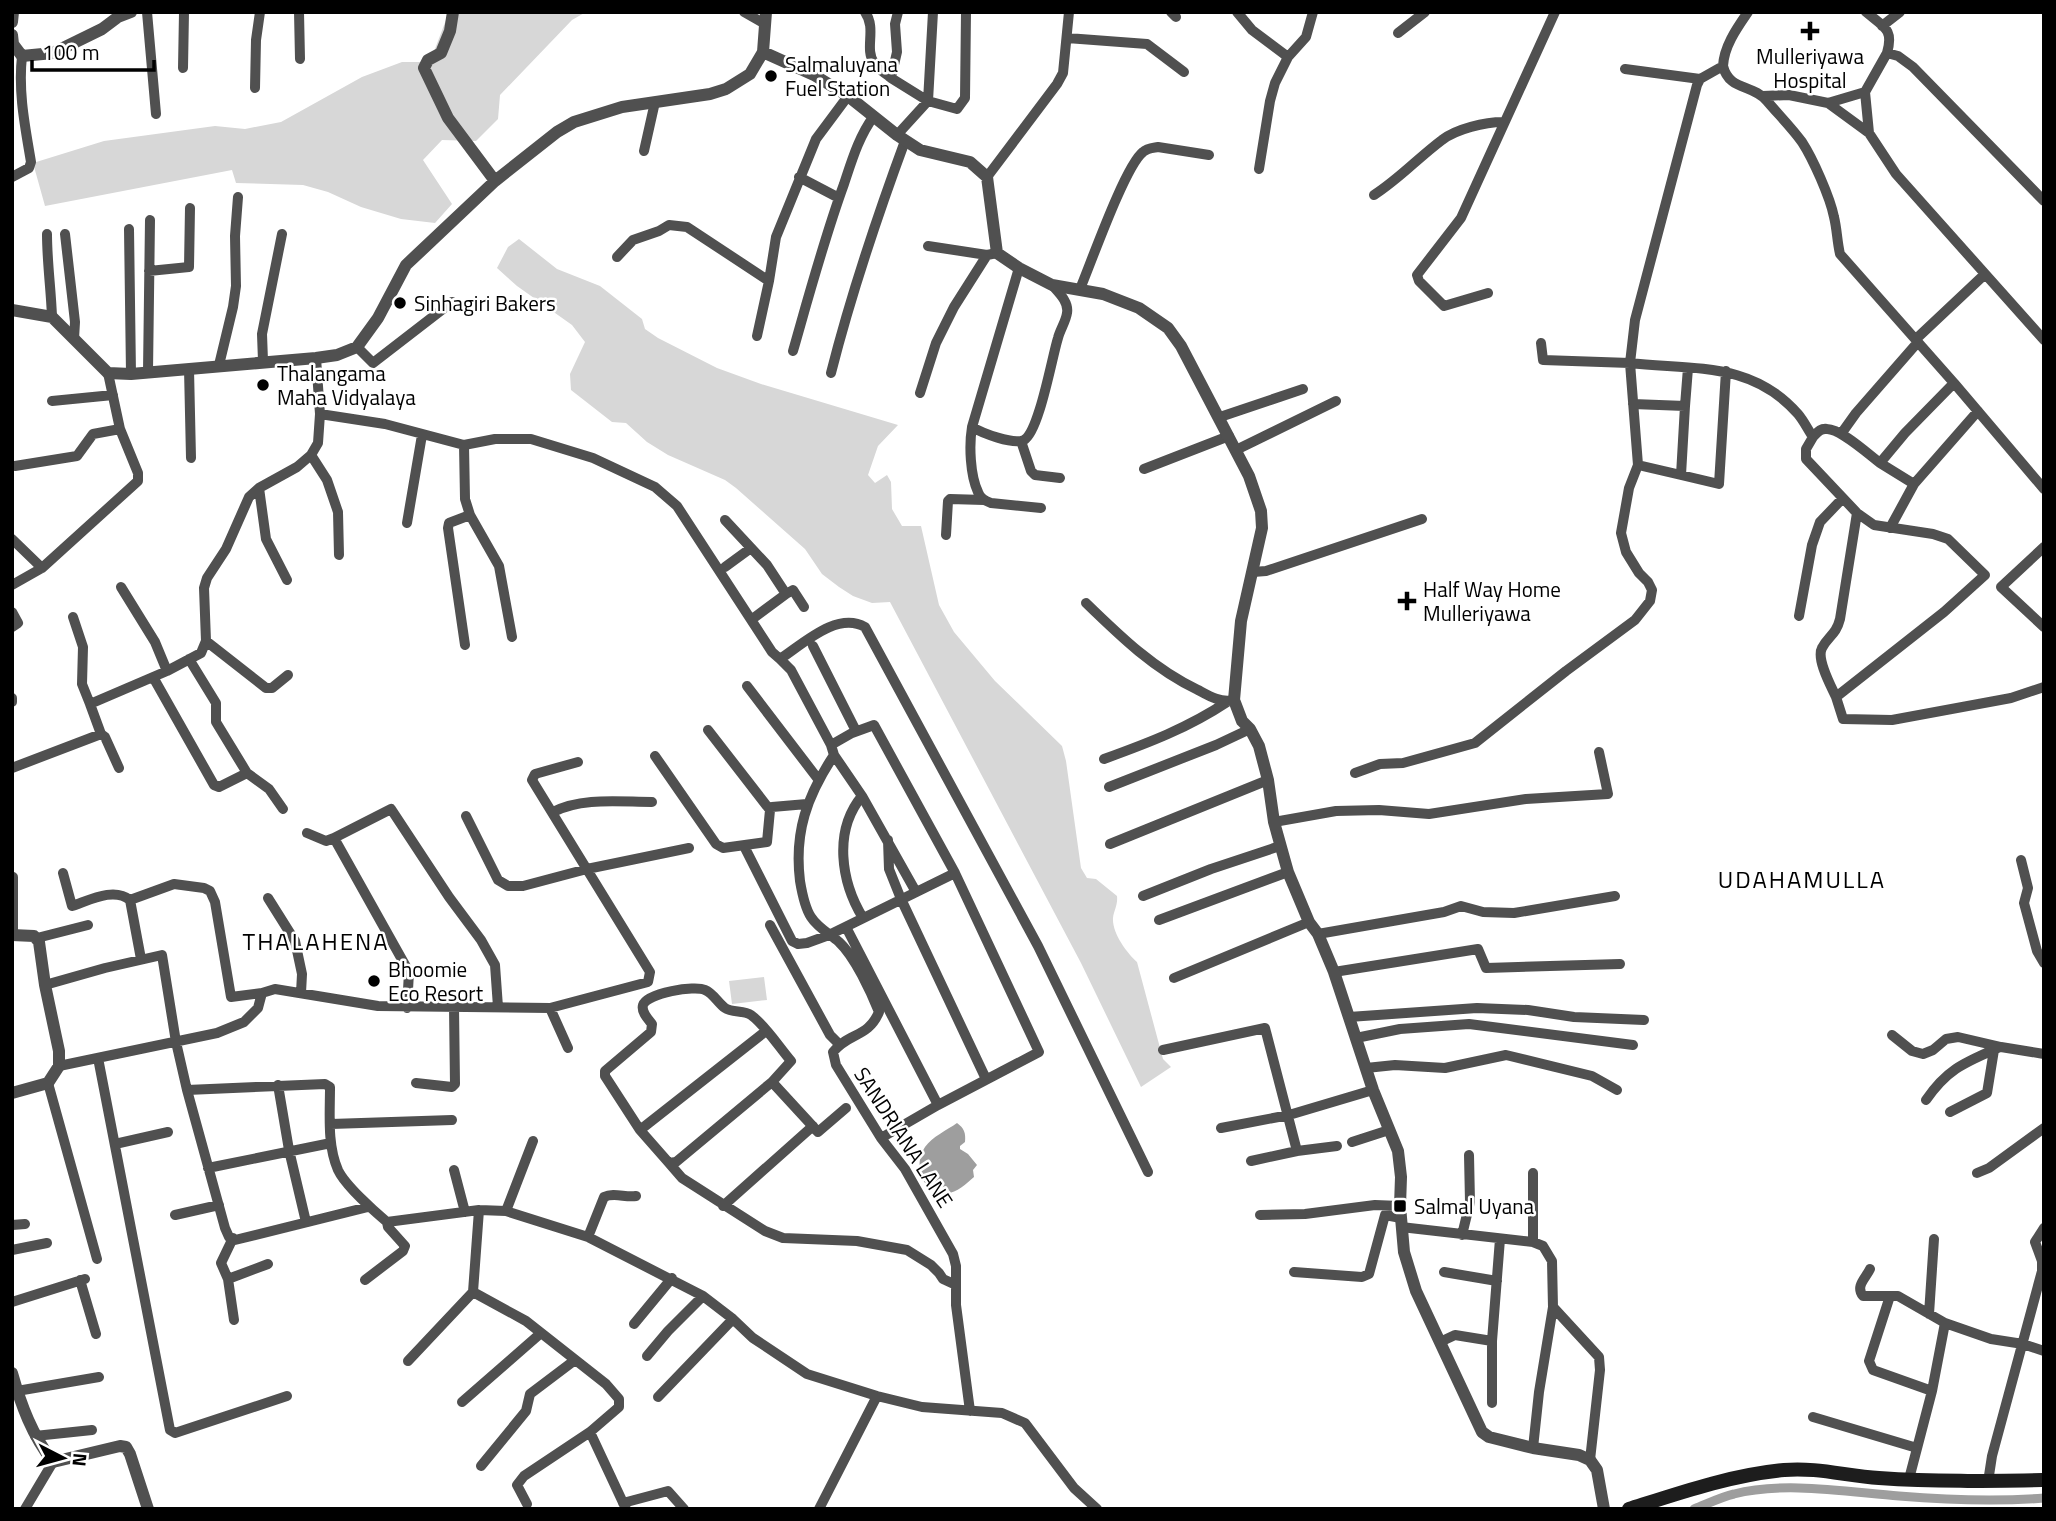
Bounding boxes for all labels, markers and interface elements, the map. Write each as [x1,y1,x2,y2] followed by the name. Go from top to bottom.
[1800,21,1820,41] marker: Mulleriyawa Hospital
[32,28,154,72] scale bar
[42,36,99,68] text: 100 m
[1756,40,1864,96] place label: Mulleriyawa Hospital
[785,48,899,104] place label: Salmaluyana Fuel Station
[763,68,779,84] marker: Salmaluyana Fuel Station
[414,287,556,319] place label: Sinhagiri Bakers
[392,295,408,311] marker: Sinhagiri Bakers
[277,357,416,413] place label: Thalangama Maha Vidyalaya
[255,377,271,393] marker: Thalangama Maha Vidyalaya
[1423,573,1561,629] place label: Half Way Home Mulleriyawa
[1397,591,1417,611] marker: Half Way Home Mulleriyawa
[1718,861,1886,897] district label: UDAHAMULLA
[243,923,389,959] district label: THALAHENA
[388,953,484,1009] place label: Bhoomie Eco Resort
[366,973,382,989] marker: Bhoomie Eco Resort
[847,1060,961,1214] street label: SANDRIANA LANE
[1414,1190,1535,1222] place label: Salmal Uyana
[1392,1198,1408,1214] marker: Salmal Uyana
[28,1423,98,1493] north arrow
[65,1452,96,1468] text: N

